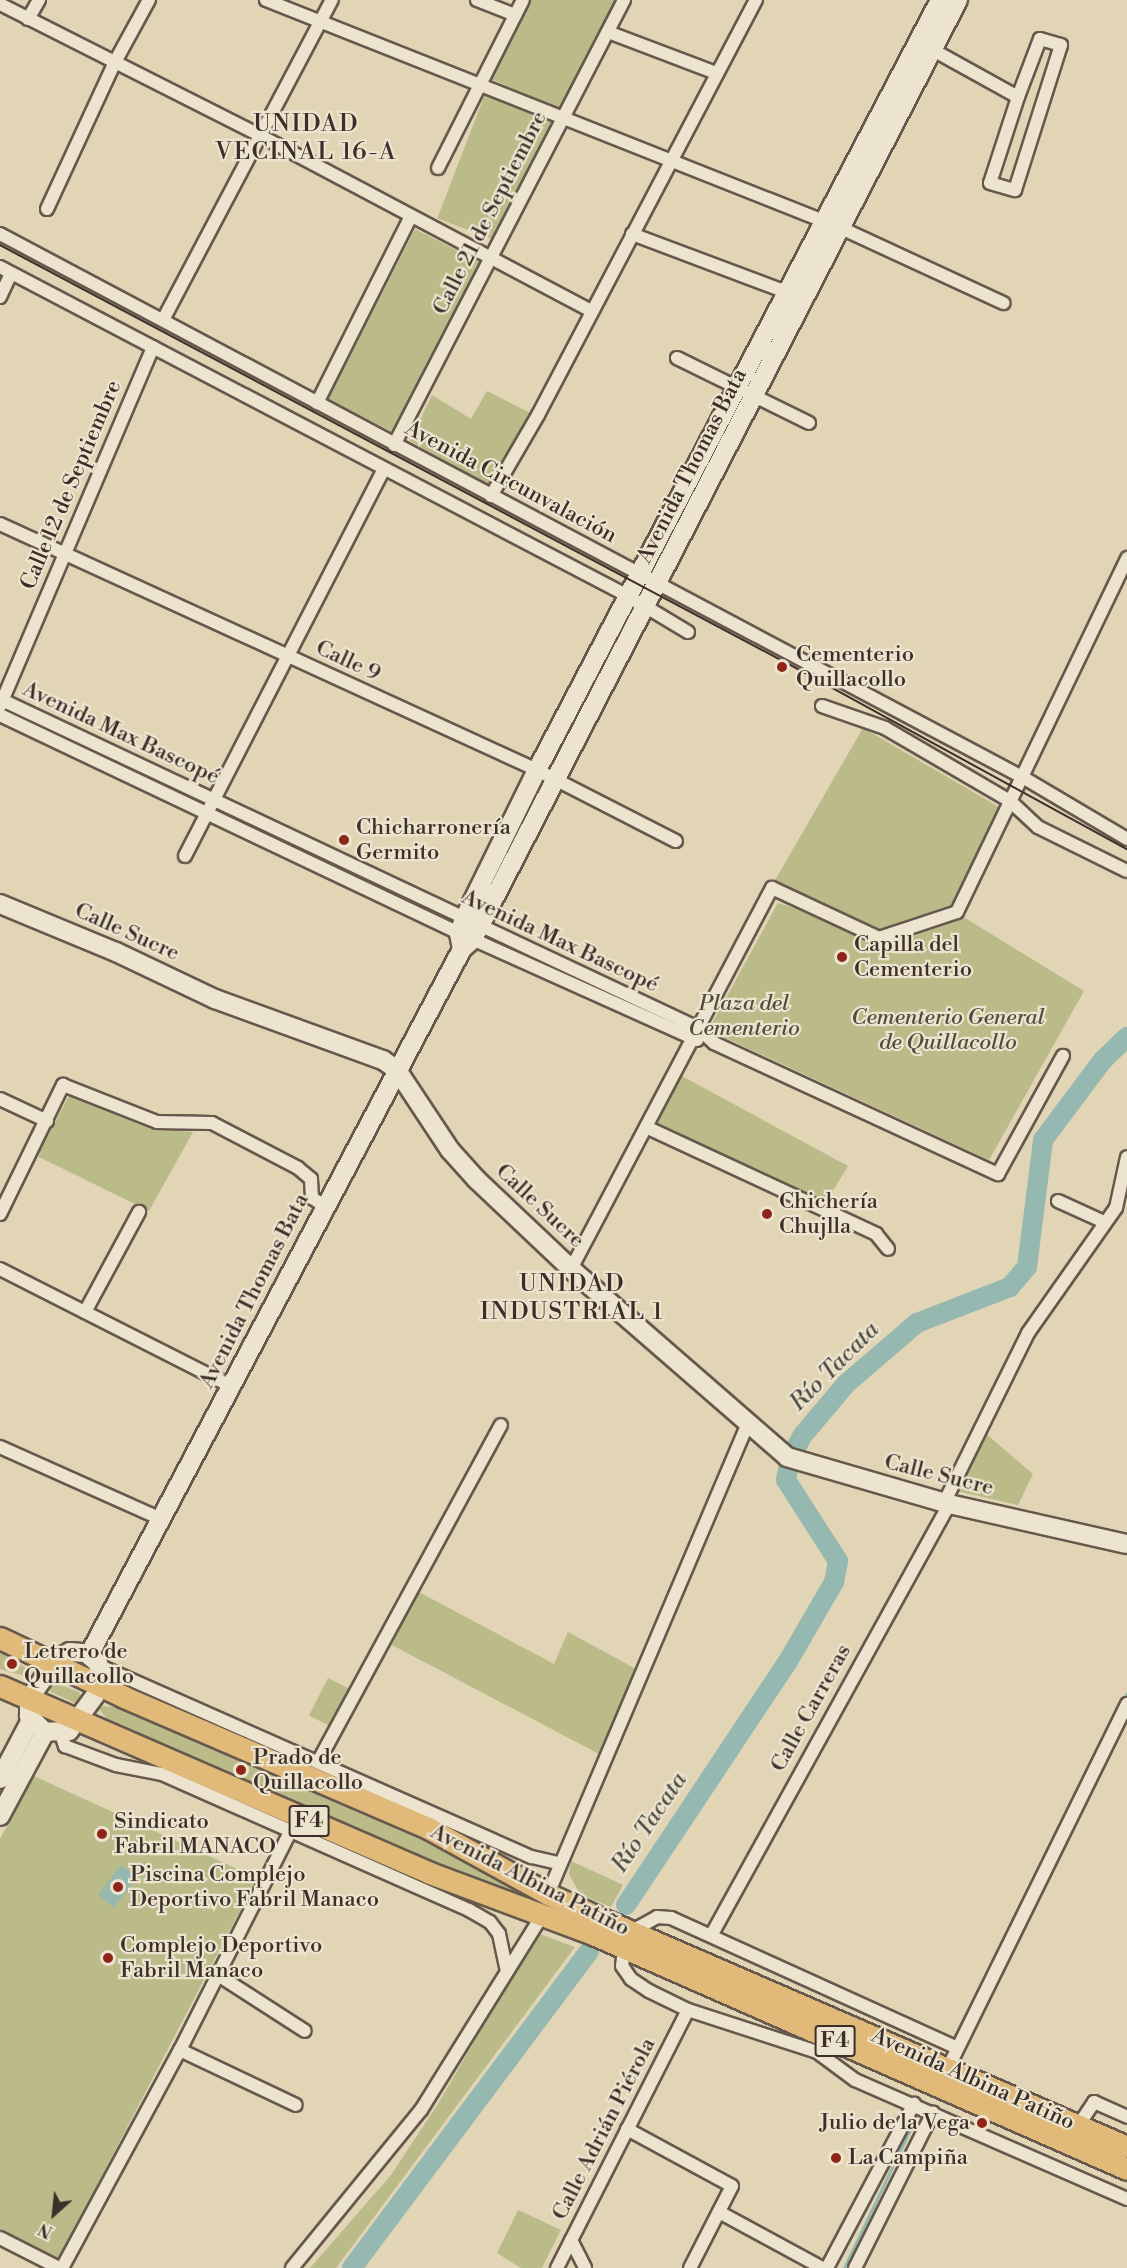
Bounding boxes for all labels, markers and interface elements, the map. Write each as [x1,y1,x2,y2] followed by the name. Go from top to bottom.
[427,107,553,319] street label: Calle 21 de Septiembre
[215,111,397,167] district label: UNIDAD VECINAL 16-A
[631,364,753,568] street label: Avenida Thomas Bata
[15,376,127,594] street label: Calle 12 de Septiembre
[401,415,621,549] street label: Avenida Circunvalación
[311,635,385,687] street label: Calle 9
[796,641,914,692] place label: Cementerio Quillacollo
[773,658,791,676] marker: Cementerio Quillacollo
[18,676,224,790] street label: Avenida Max Bascopé
[356,814,511,866] place label: Chicharronería Germito
[337,833,351,847] marker: Chicharronería Germito
[457,884,663,998] street label: Avenida Max Bascopé
[71,897,183,967] street label: Calle Sucre
[854,931,972,982] place label: Capilla del Cementerio
[835,950,849,964] marker: Capilla del Cementerio
[688,990,800,1042] park label: Plaza del Cementerio
[851,1004,1045,1056] park label: Cementerio General de Quillacollo
[490,1158,590,1254] street label: Calle Sucre
[779,1188,878,1240] place label: Chichería Chujlla
[193,1189,315,1393] street label: Avenida Thomas Bata
[760,1207,774,1221] marker: Chichería Chujlla
[480,1271,664,1327] district label: UNIDAD INDUSTRIAL 1
[784,1316,886,1418] water label: Río Tacata
[882,1449,996,1501] street label: Calle Sucre
[24,1638,134,1690] place label: Letrero de Quillacollo
[765,1640,857,1776] street label: Calle Carreras
[5,1657,19,1671] marker: Letrero de Quillacollo
[253,1744,363,1796] place label: Prado de Quillacollo
[234,1763,248,1777] marker: Prado de Quillacollo
[606,1767,694,1879] water label: Río Tacata
[288,1803,330,1839] road number: F4
[114,1808,276,1860] place label: Sindicato Fabril MANACO
[426,1818,634,1942] street label: Avenida Albina Patiño
[95,1827,109,1841] marker: Sindicato Fabril MANACO
[130,1861,379,1912] place label: Piscina Complejo Deportivo Fabril Manaco
[111,1880,125,1894] marker: Piscina Complejo Deportivo Fabril Manaco
[120,1932,322,1984] place label: Complejo Deportivo Fabril Manaco
[101,1951,115,1965] marker: Complejo Deportivo Fabril Manaco
[867,2022,1079,2136] street label: Avenida Albina Patiño
[814,2023,856,2059] road number: F4
[547,2034,661,2224] street label: Calle Adrián Piérola
[820,2110,970,2136] place label: Julio de la Vega
[975,2116,989,2130] marker: Julio de la Vega
[848,2145,968,2171] place label: La Campiña
[829,2151,843,2165] marker: La Campiña
[24,2184,84,2244] north arrow
[36,2218,56,2242] text: N

